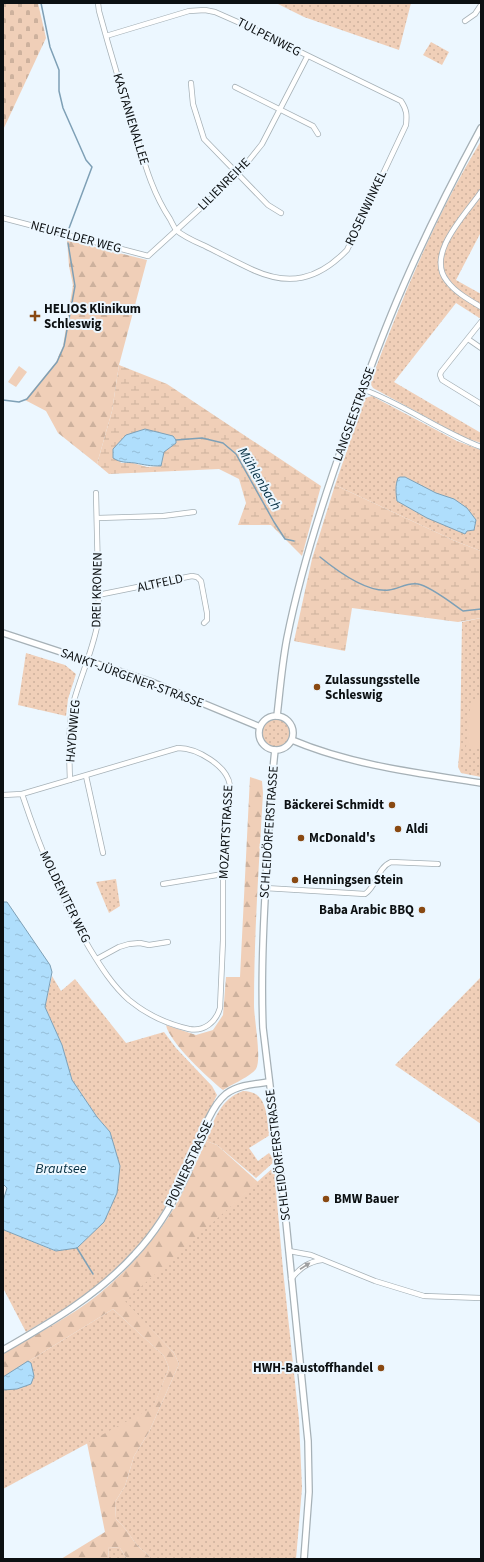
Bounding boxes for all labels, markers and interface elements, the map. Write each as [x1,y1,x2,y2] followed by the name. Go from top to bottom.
[234,13,304,61] street label: TULPENWEG
[108,71,154,167] street label: KASTANIENALLEE
[194,154,254,214] street label: LILIENREIHE
[341,167,391,249] street label: ROSENWINKEL
[29,216,123,258] street label: NEUFELDER WEG
[44,300,141,333] place label: HELIOS Klinikum Schleswig
[29,310,41,322] marker: HELIOS Klinikum Schleswig
[329,364,379,464] street label: LANGSEESTRASSE
[232,444,286,514] water label: Mühlenbach
[87,552,107,628] street label: DREI KRONEN
[135,569,185,597] street label: ALTFELD
[58,644,206,712] street label: SANKT-JÜRGENER-STRASSE
[325,671,420,704] place label: Zulassungsstelle Schleswig
[312,682,322,692] marker: Zulassungsstelle Schleswig
[61,699,85,763] street label: HAYDNWEG
[255,765,283,899] street label: SCHLEIDÖRFERSTRASSE
[215,784,237,879] street label: MOZARTSTRASSE
[284,796,384,814] place label: Bäckerei Schmidt
[387,800,397,810] marker: Bäckerei Schmidt
[405,820,428,838] place label: Aldi
[393,824,403,834] marker: Aldi
[309,829,376,847] place label: McDonald's
[296,833,306,843] marker: McDonald's
[35,848,95,946] street label: MOLDENITER WEG
[303,871,403,889] place label: Henningsen Stein
[290,875,300,885] marker: Henningsen Stein
[319,901,414,919] place label: Baba Arabic BBQ
[417,905,427,915] marker: Baba Arabic BBQ
[261,1088,295,1222] street label: SCHLEIDÖRFERSTRASSE
[161,1118,217,1210] street label: PIONIERSTRASSE
[35,1159,87,1179] water label: Brautsee
[334,1190,400,1208] place label: BMW Bauer
[321,1194,331,1204] marker: BMW Bauer
[300,1262,310,1270] one-way arrow
[253,1359,373,1377] place label: HWH-Baustoffhandel
[376,1363,386,1373] marker: HWH-Baustoffhandel

